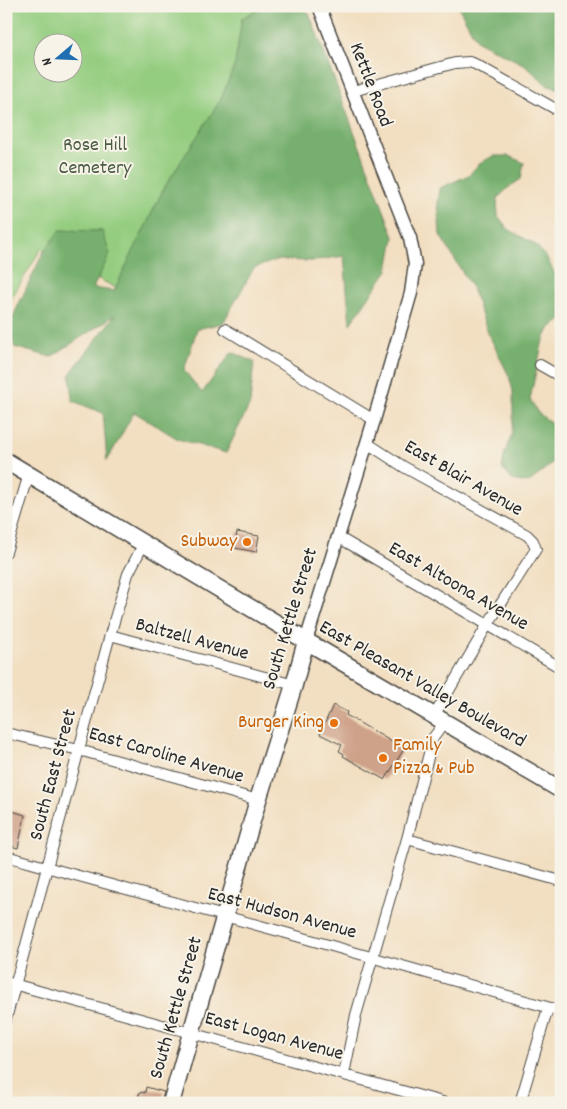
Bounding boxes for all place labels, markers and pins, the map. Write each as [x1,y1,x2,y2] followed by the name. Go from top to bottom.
[181,528,238,556] place label: Subway
[241,536,253,548] marker: Subway
[238,709,324,737] place label: Burger King
[328,717,340,729] marker: Burger King
[393,732,475,783] place label: Family Pizza & Pub
[377,752,389,764] marker: Family Pizza & Pub

